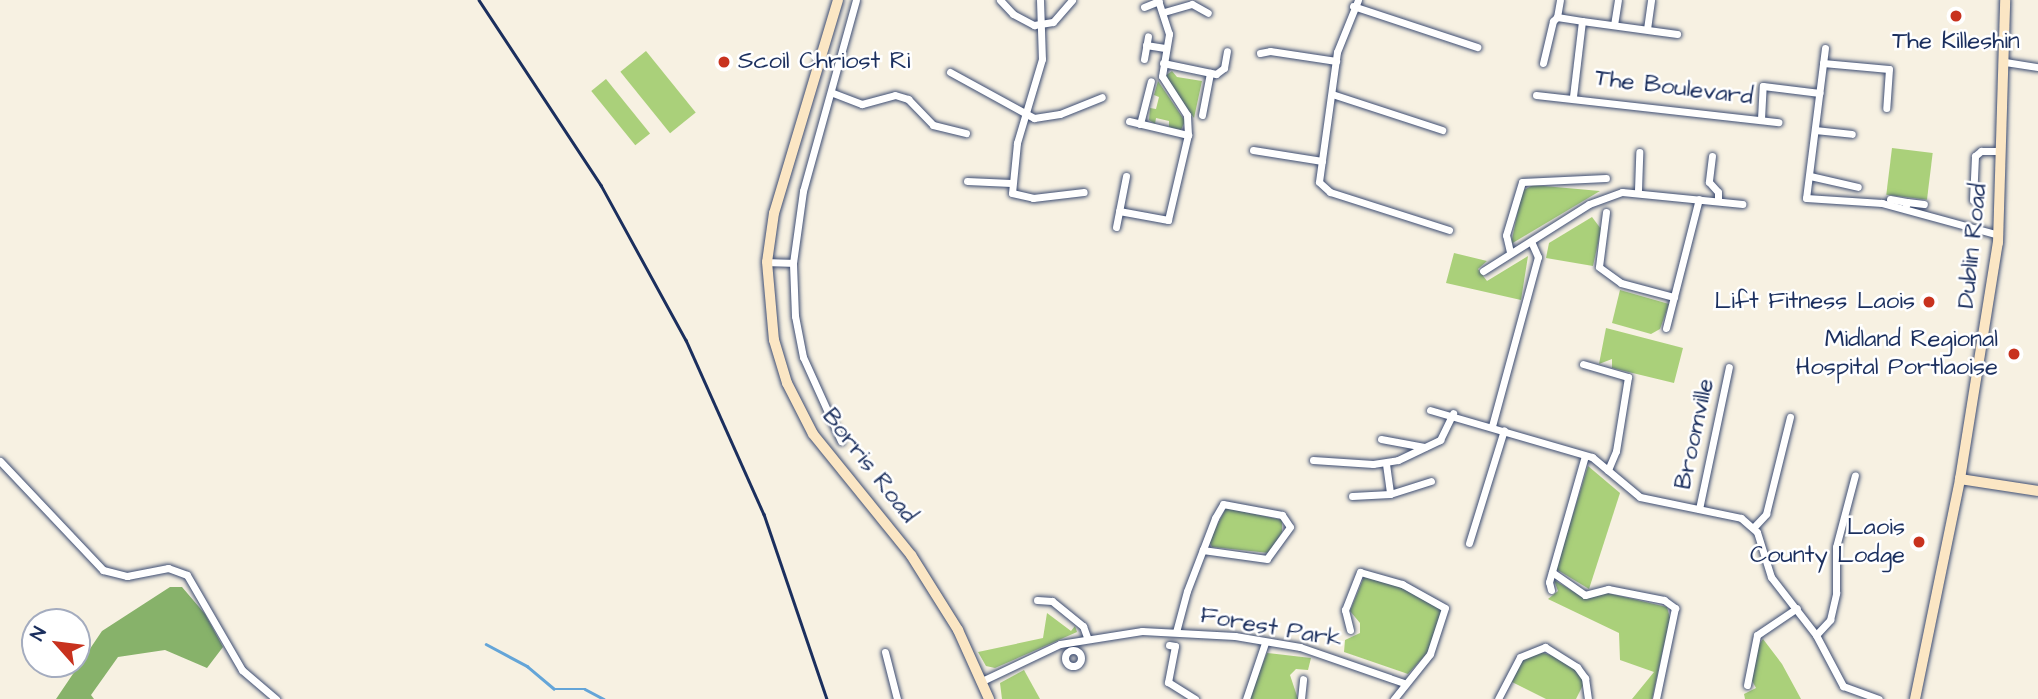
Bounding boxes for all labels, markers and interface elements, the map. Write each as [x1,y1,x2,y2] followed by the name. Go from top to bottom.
[1948,8,1964,24] marker: The Killeshin
[1892,28,2020,56] place label: The Killeshin
[738,48,910,76] place label: Scoil Chriost Ri
[716,54,732,70] marker: Scoil Chriost Ri
[1593,64,1755,112] street label: The Boulevard
[1952,182,1994,310] street label: Dublin Road
[1715,288,1915,316] place label: Lift Fitness Laois
[1921,294,1937,310] marker: Lift Fitness Laois
[1796,326,1998,382] place label: Midland Regional Hospital Portlaoise
[2004,344,2024,364] marker: Midland Regional Hospital Portlaoise
[1669,376,1721,492] street label: Broomville
[815,403,923,529] street label: Borris Road
[1750,514,1905,570] place label: Laois County Lodge
[1911,534,1927,550] marker: Laois County Lodge
[1198,601,1344,655] street label: Forest Park
[21,608,91,678] north arrow
[24,622,53,645] text: N

